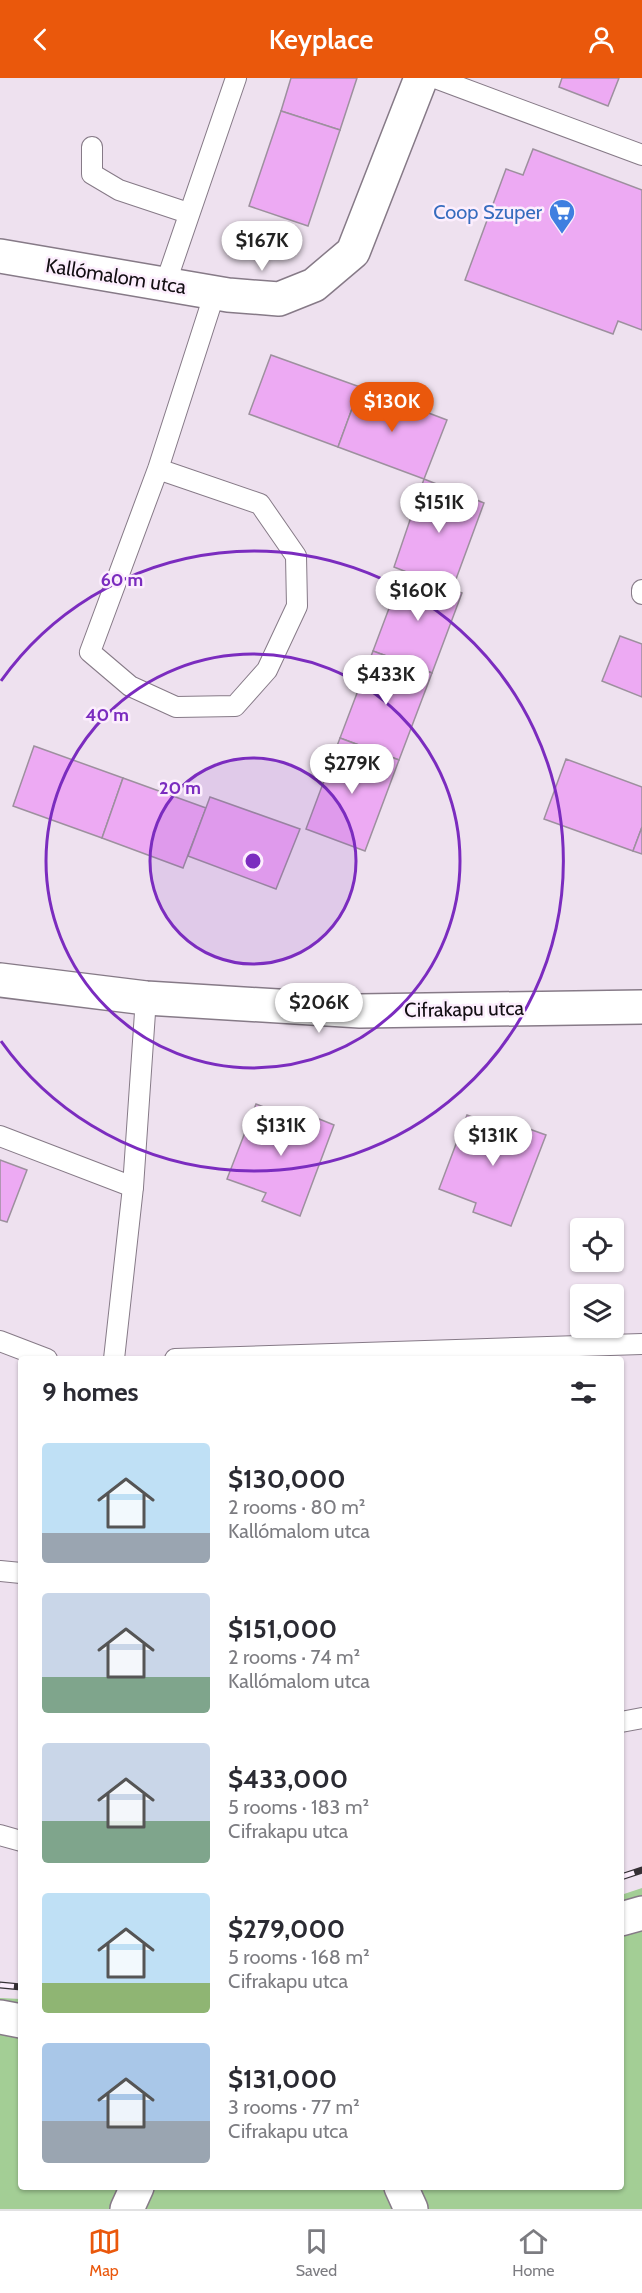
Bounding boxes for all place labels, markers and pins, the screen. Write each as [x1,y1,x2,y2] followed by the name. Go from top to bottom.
[547,197,577,235] supermarket icon: Coop Szuper
[433,200,543,224] place label: Coop Szuper
[220,221,304,272] pin: $167K
[350,382,434,433] pin: $130K
[397,483,481,534] pin: $151K
[376,571,460,622] pin: $160K
[344,655,428,706] pin: $433K
[310,744,394,795] pin: $279K
[243,851,263,871] centre of rings
[277,983,361,1034] pin: $206K
[239,1106,323,1157] pin: $131K
[451,1116,535,1167] pin: $131K

